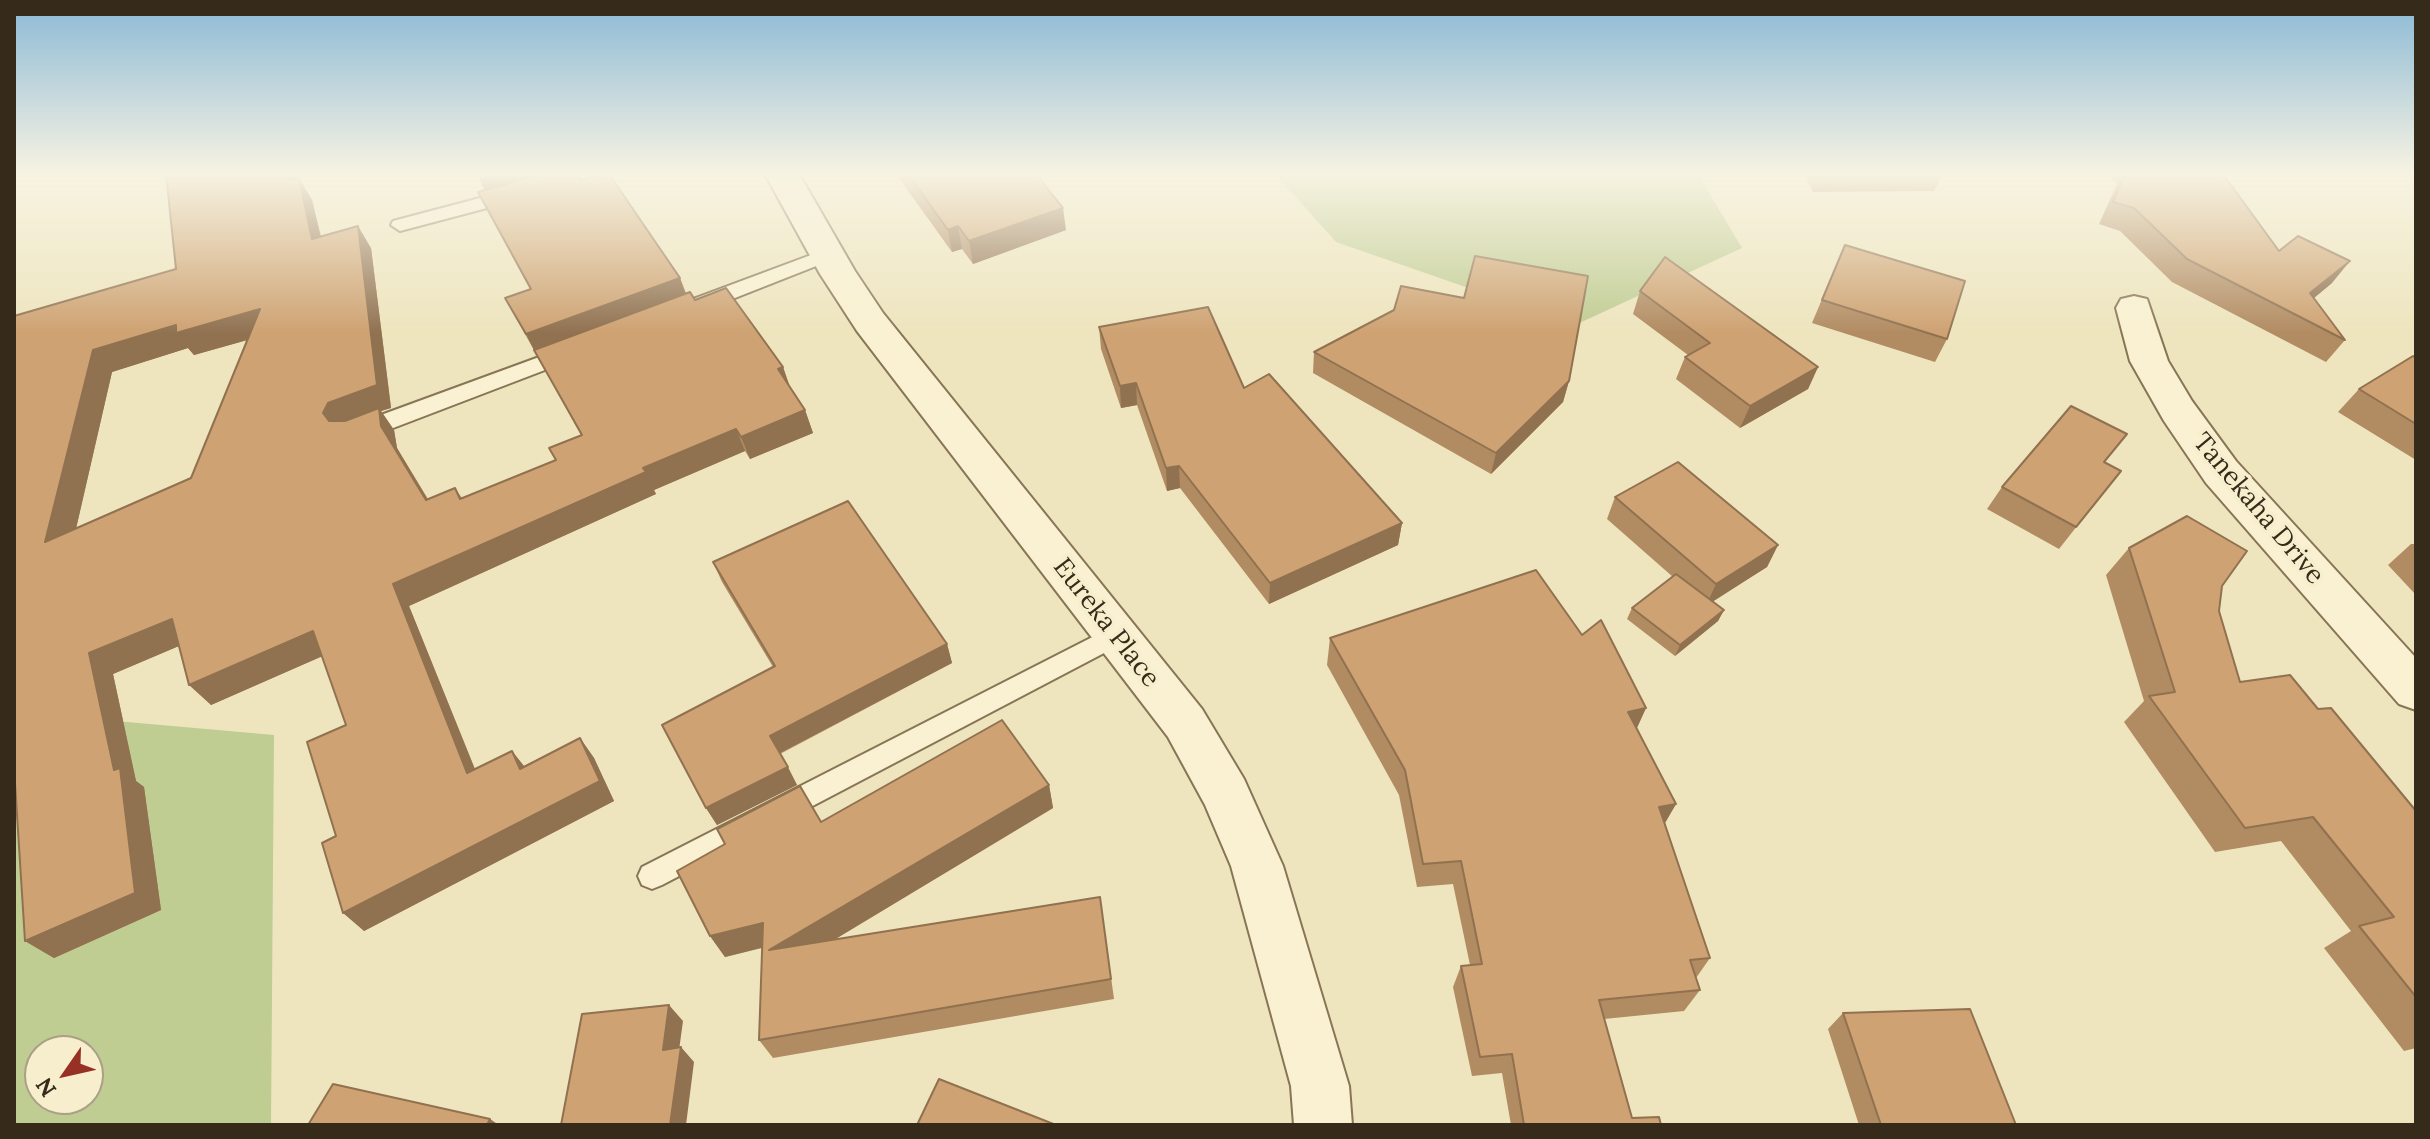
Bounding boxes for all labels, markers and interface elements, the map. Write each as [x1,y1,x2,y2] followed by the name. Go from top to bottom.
[2186,427,2330,591] street label: Tanekaha Drive
[1046,552,1166,694] street label: Eureka Place
[24,1035,104,1115] north arrow
[29,1072,62,1102] text: N

